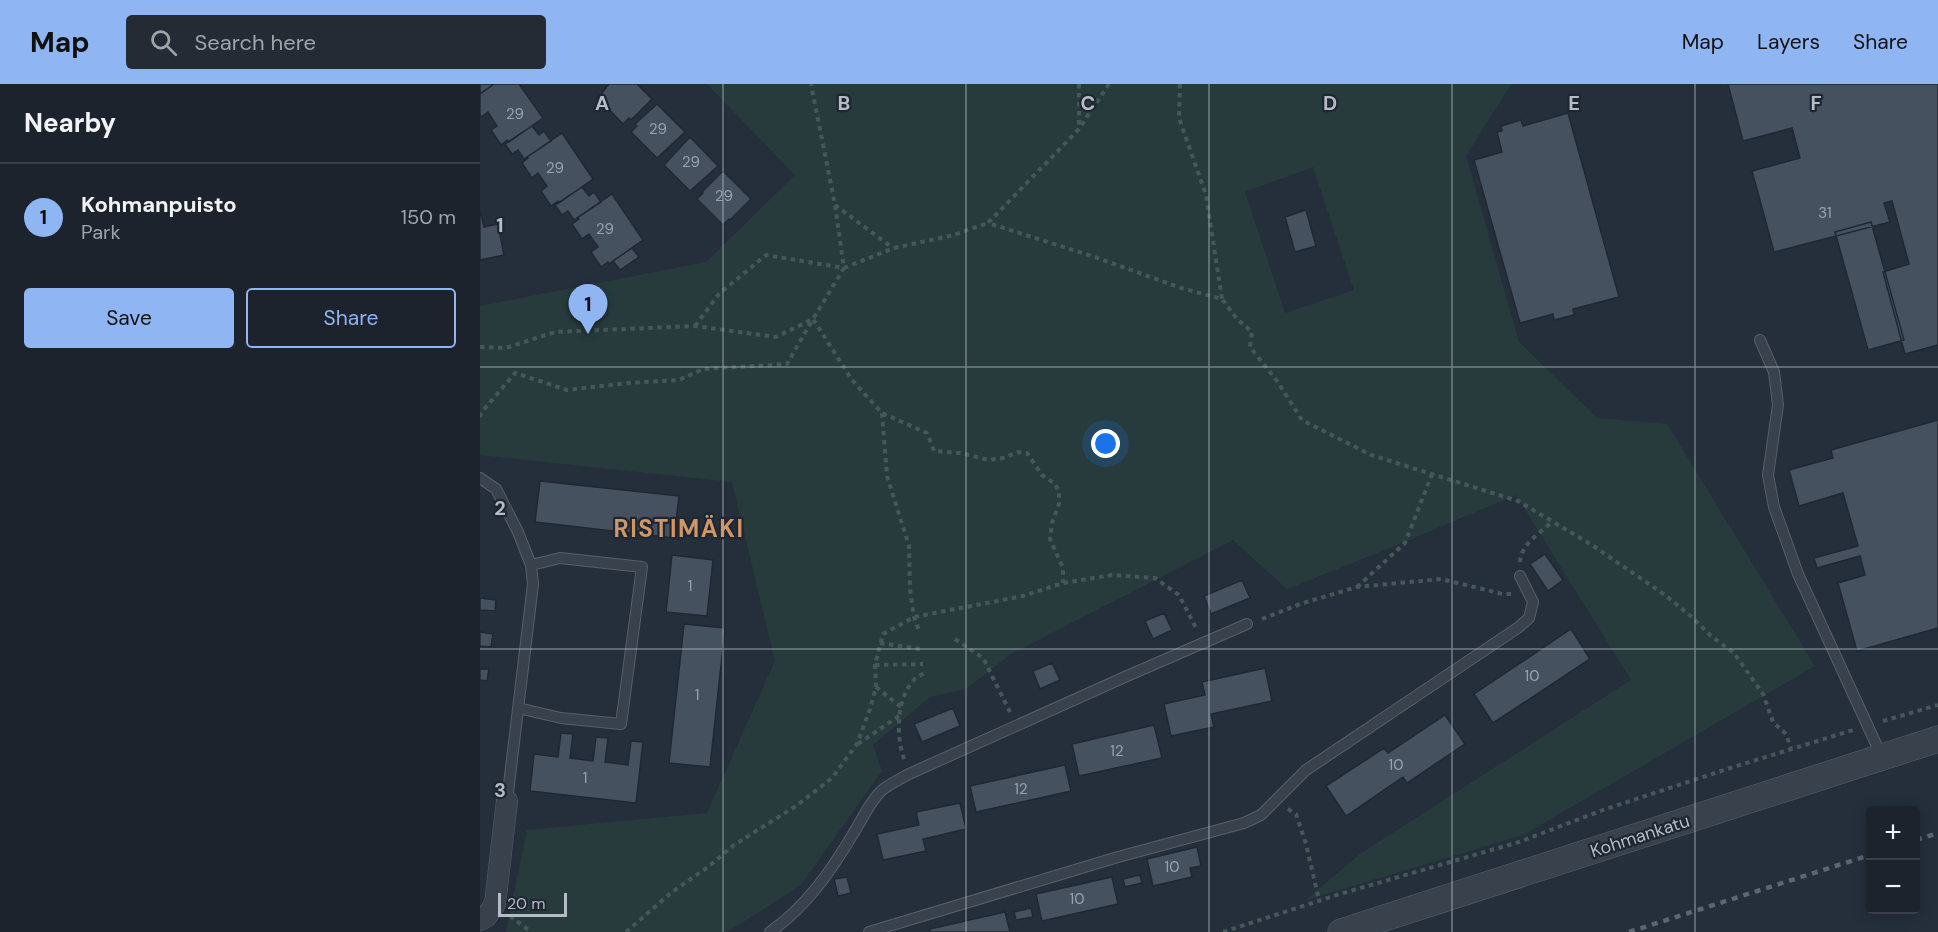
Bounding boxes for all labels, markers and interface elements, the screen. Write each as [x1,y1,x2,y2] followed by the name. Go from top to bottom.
[126,15,546,69] search box
[30,24,90,61] text: Map
[147,26,180,59] icon: search
[195,28,316,57] text: Search here
[1682,28,1724,56] text: Map
[1757,28,1820,56] text: Layers
[1853,28,1908,56] text: Share
[595,90,609,116] text: A
[838,90,850,116] text: B
[1081,90,1095,116] text: C
[1323,90,1337,116] text: D
[1568,90,1580,116] text: E
[1810,90,1822,116] text: F
[506,104,524,124] house number: 29
[24,106,116,140] text: Nearby
[649,119,667,139] house number: 29
[682,152,700,172] house number: 29
[546,158,564,178] house number: 29
[715,186,733,206] house number: 29
[81,190,237,219] text: Kohmanpuisto
[1818,203,1832,223] house number: 31
[40,204,47,230] text: 1
[401,204,456,230] text: 150 m
[496,212,504,238] text: 1
[81,219,121,245] text: Park
[596,219,614,239] house number: 29
[568,284,608,334] pin: 1
[24,288,234,348] button: Save
[246,288,456,348] button: Share
[1091,429,1120,458] your location
[494,495,506,521] text: 2
[614,513,744,544] district label: RISTIMÄKI
[688,576,692,596] house number: 1
[1525,666,1539,686] house number: 10
[695,685,699,705] house number: 1
[1110,741,1124,761] house number: 12
[1389,755,1403,775] house number: 10
[583,768,587,788] house number: 1
[494,777,506,803] text: 3
[1014,779,1028,799] house number: 12
[1866,806,1920,914] map controls
[1866,806,1920,860] button: +
[1587,809,1693,863] street label: Kohmankatu
[1165,857,1179,877] house number: 10
[1866,860,1920,914] button: −
[1070,889,1084,909] house number: 10
[498,890,567,918] scale bar
[507,893,546,914] text: 20 m

